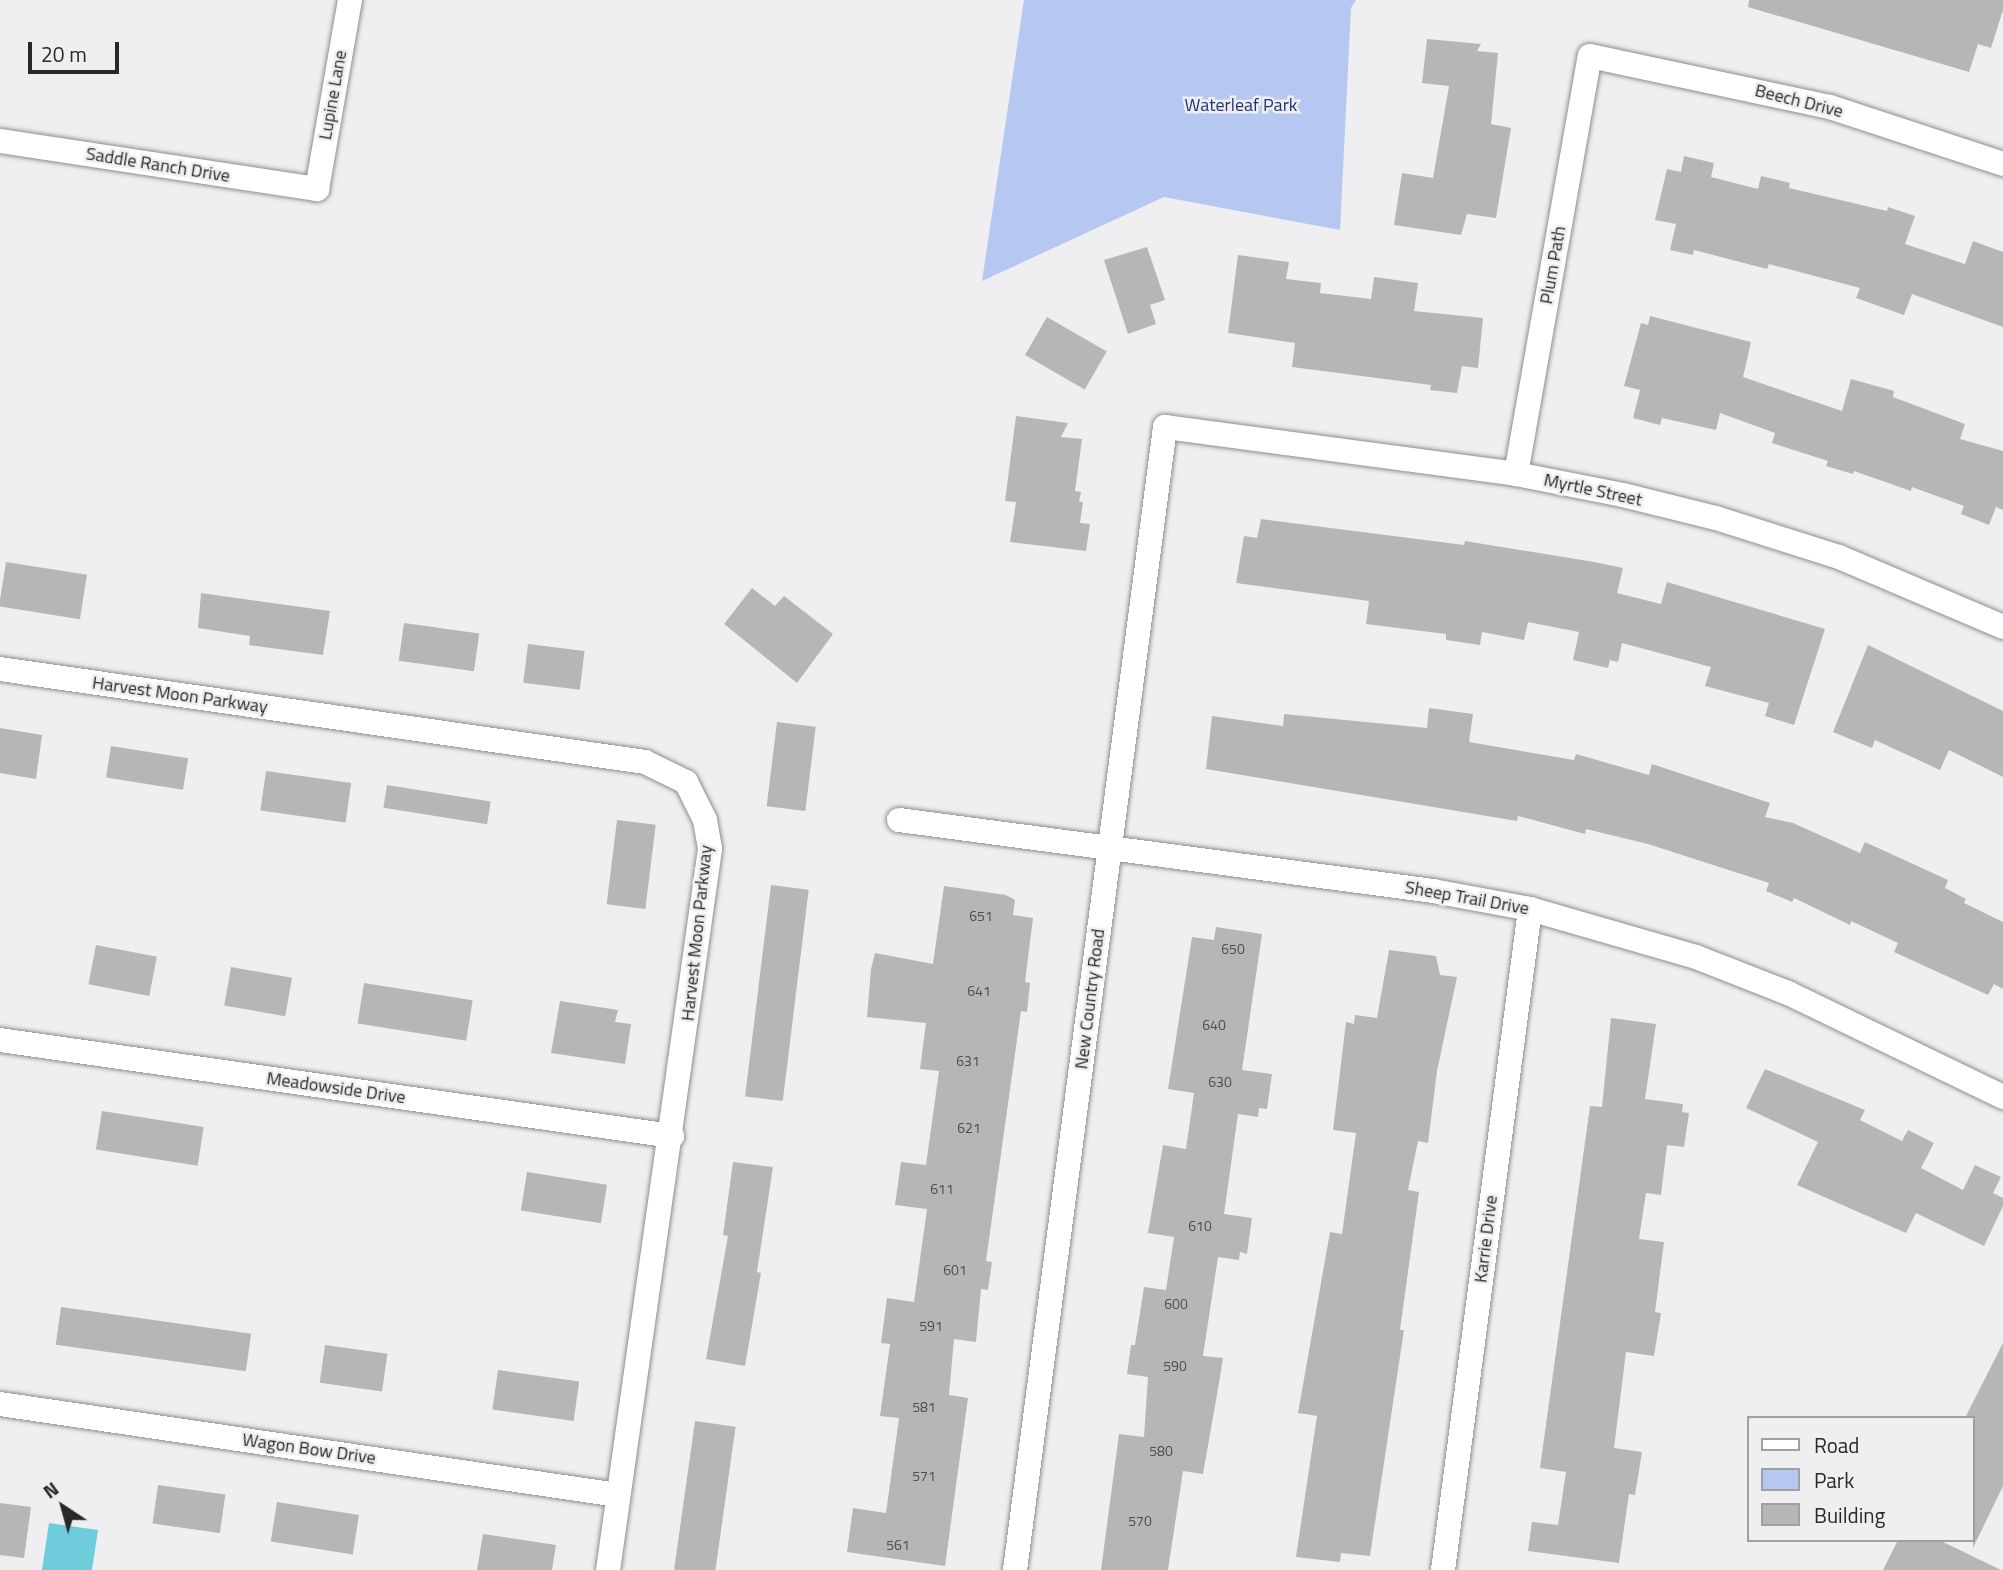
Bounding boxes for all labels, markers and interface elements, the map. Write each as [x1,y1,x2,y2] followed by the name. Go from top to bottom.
[32,28,122,72] scale bar
[41,38,87,70] text: 20 m
[314,48,352,142] street label: Lupine Lane
[1753,80,1845,122] street label: Beech Drive
[1185,94,1297,116] park label: Waterleaf Park
[84,143,232,187] street label: Saddle Ranch Drive
[1536,224,1570,306] street label: Plum Path
[1542,469,1644,511] street label: Myrtle Street
[91,672,269,718] street label: Harvest Moon Parkway
[677,844,717,1022] street label: Harvest Moon Parkway
[1403,876,1531,920] street label: Sheep Trail Drive
[969,908,993,924] house number: 651
[1071,928,1109,1070] street label: New Country Road
[1221,941,1245,957] house number: 650
[967,983,991,999] house number: 641
[1202,1017,1226,1033] house number: 640
[956,1053,980,1069] house number: 631
[265,1068,407,1108] street label: Meadowside Drive
[1208,1074,1232,1090] house number: 630
[957,1120,981,1136] house number: 621
[930,1181,954,1197] house number: 611
[1470,1194,1502,1284] street label: Karrie Drive
[1188,1218,1212,1234] house number: 610
[943,1262,967,1278] house number: 601
[1164,1296,1188,1312] house number: 600
[919,1318,943,1334] house number: 591
[1163,1358,1187,1374] house number: 590
[912,1399,936,1415] house number: 581
[1748,1416,1975,1542] legend
[241,1429,377,1469] street label: Wagon Bow Drive
[1814,1429,1859,1461] text: Road
[1149,1443,1173,1459] house number: 580
[1814,1464,1854,1496] text: Park
[912,1468,936,1484] house number: 571
[28,1472,98,1542] north arrow
[37,1474,64,1505] text: N
[1814,1499,1885,1531] text: Building
[1128,1513,1152,1529] house number: 570
[886,1537,910,1553] house number: 561

